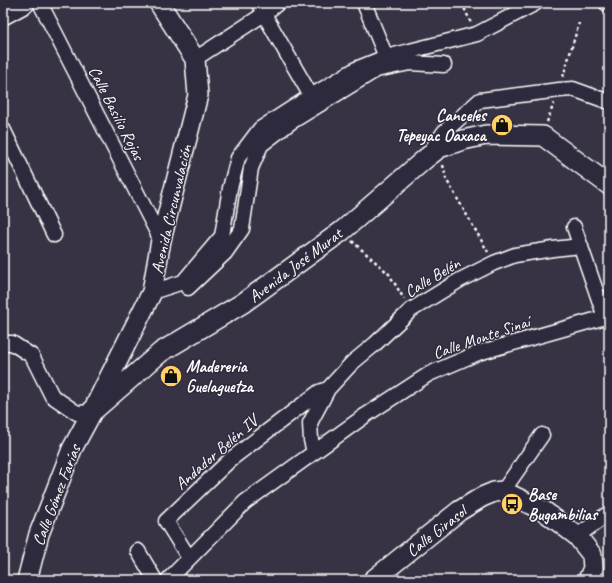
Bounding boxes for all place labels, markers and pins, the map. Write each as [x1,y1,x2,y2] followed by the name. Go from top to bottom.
[396,105,488,146] place label: Canceles Tepeyac Oaxaca
[489,112,515,138] shop icon: Canceles Tepeyac Oaxaca
[186,356,255,397] place label: Madereria Guelaguetza
[158,363,184,389] shop icon: Madereria Guelaguetza
[528,484,599,525] place label: Base Bugambilias
[499,491,525,517] bus stop icon: Base Bugambilias

